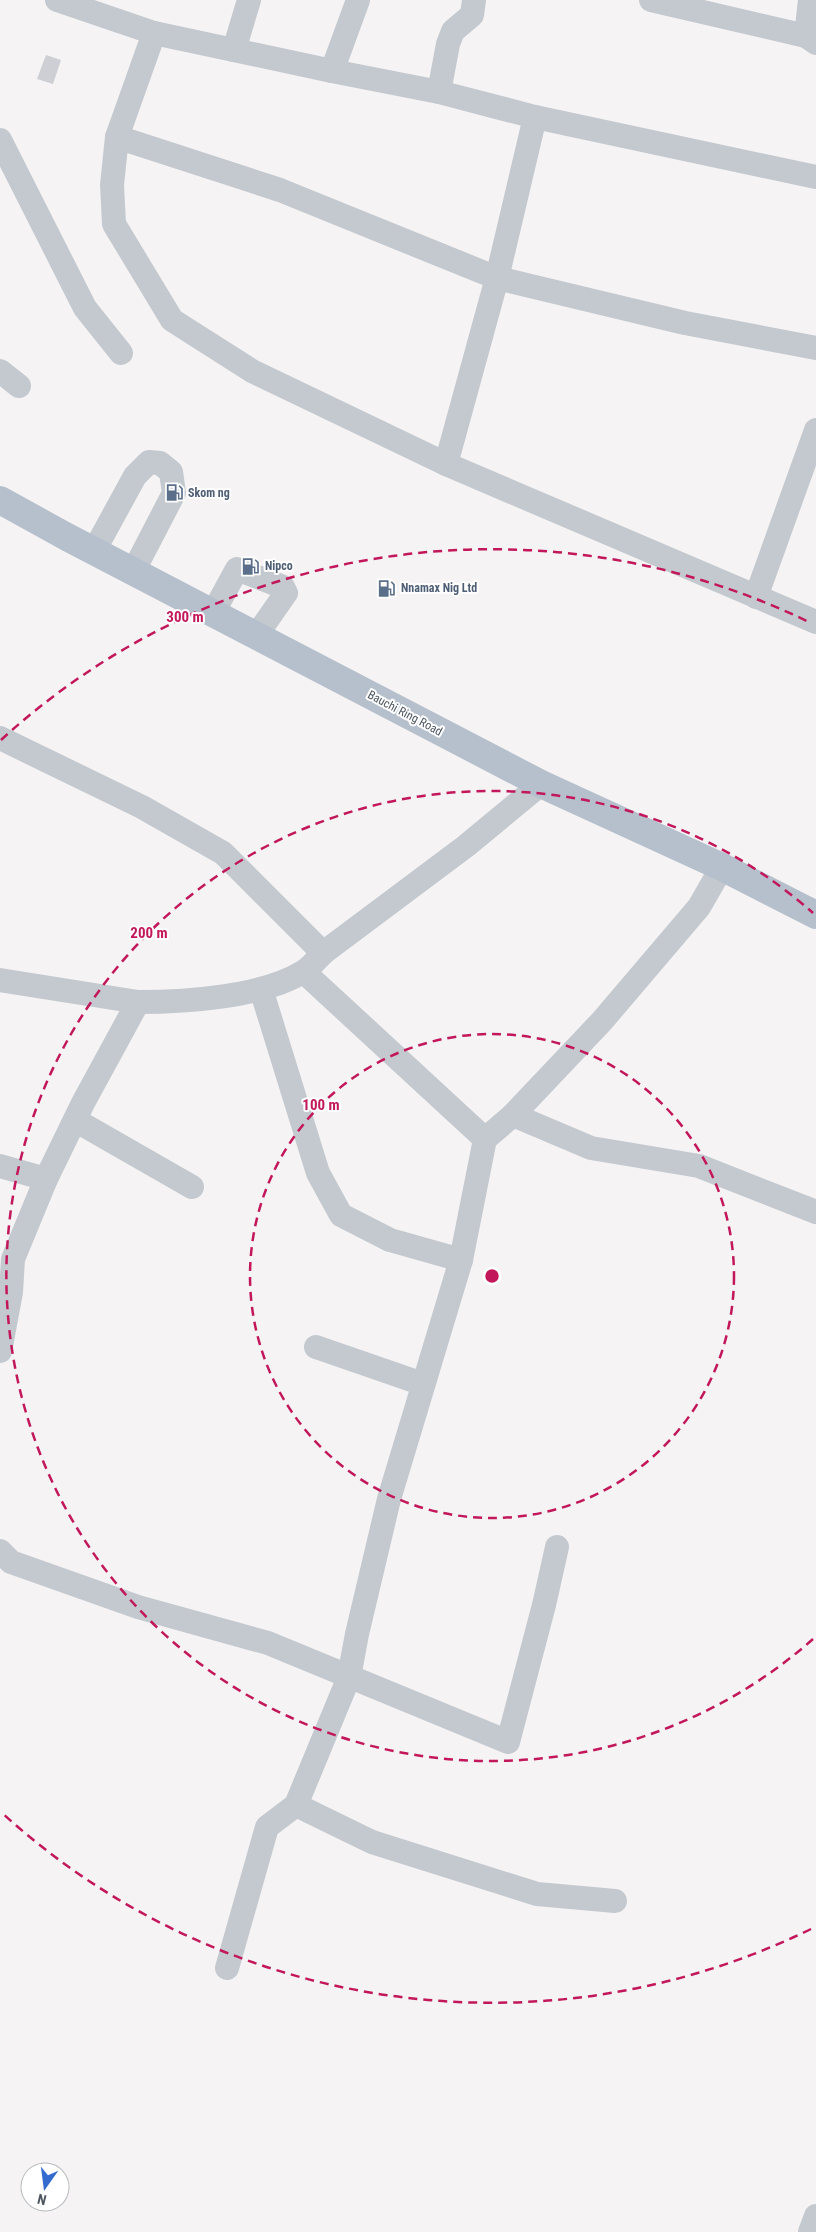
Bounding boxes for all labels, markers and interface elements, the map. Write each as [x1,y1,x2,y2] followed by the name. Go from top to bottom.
[164,483,184,503] fuel station icon: Skom ng
[188,486,230,500] place label: Skom ng
[241,556,261,576] fuel station icon: Nipco
[265,559,293,573] place label: Nipco
[377,578,397,598] fuel station icon: Nnamax Nig Ltd
[401,581,477,595] place label: Nnamax Nig Ltd
[166,608,204,626] text: 300 m
[365,687,445,739] street label: Bauchi Ring Road
[130,924,168,942] text: 200 m
[302,1096,340,1114] text: 100 m
[483,1267,501,1285] centre of rings
[20,2162,70,2212] north arrow
[36,2191,48,2208] text: N

